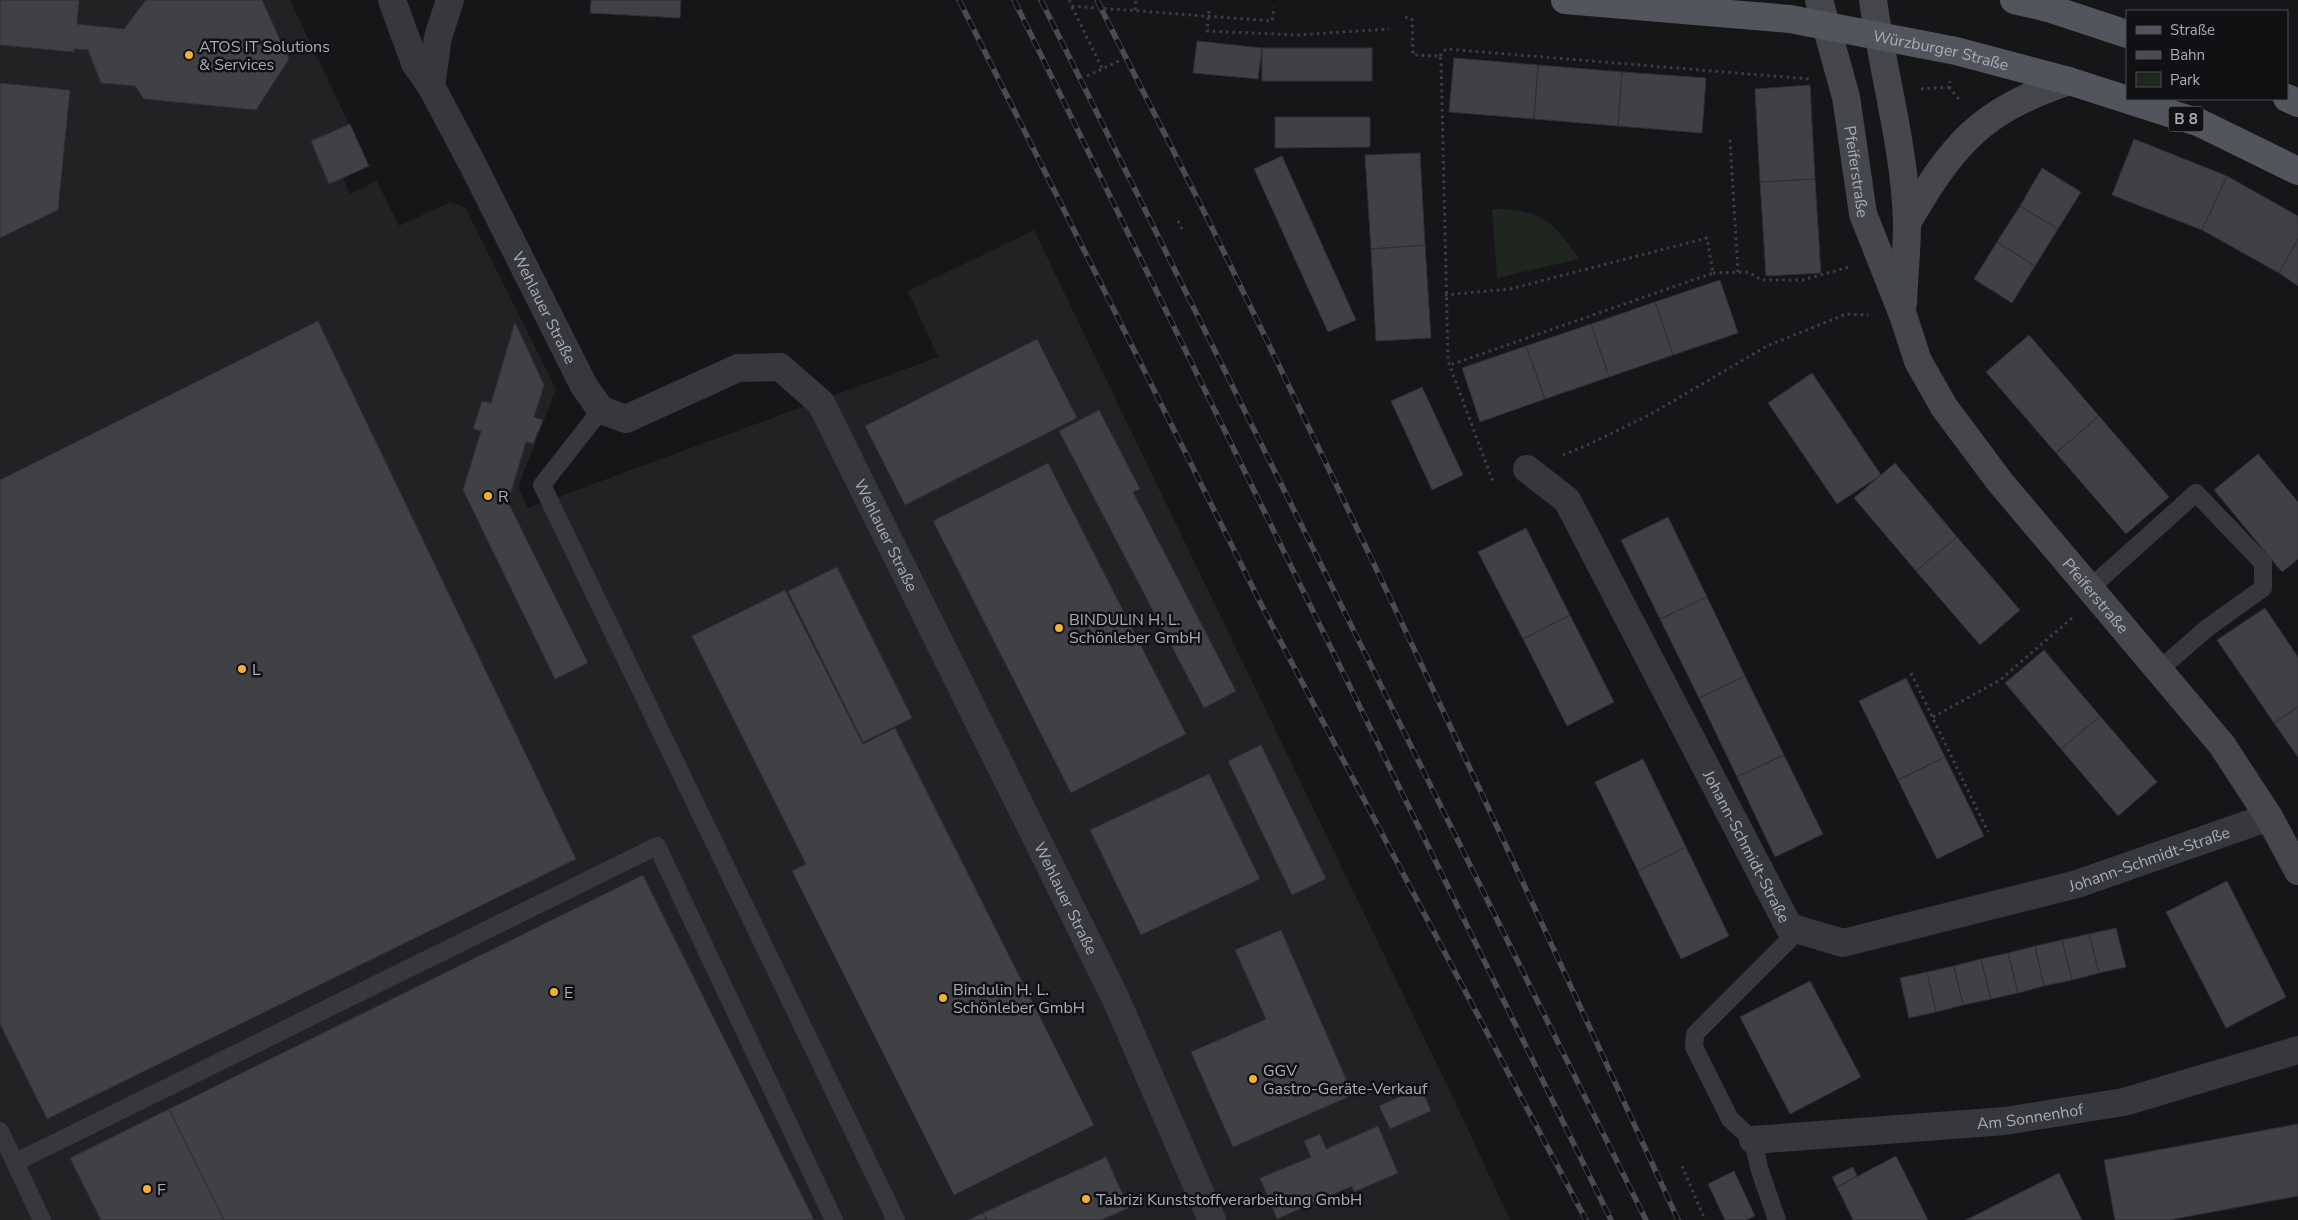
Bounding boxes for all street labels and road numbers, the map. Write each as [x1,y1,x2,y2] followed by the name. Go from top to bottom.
[1871,25,2011,77] street label: Würzburger Straße
[2168,106,2204,132] road number: B 8
[1838,124,1873,219] street label: Pfeiferstraße
[506,248,581,368] street label: Wehlauer Straße
[848,476,923,596] street label: Wehlauer Straße
[2057,554,2133,639] street label: Pfeiferstraße
[1697,766,1795,927] street label: Johann-Schmidt-Straße
[2066,821,2233,898] street label: Johann-Schmidt-Straße
[1028,839,1102,959] street label: Wehlauer Straße
[1976,1099,2086,1135] street label: Am Sonnenhof

